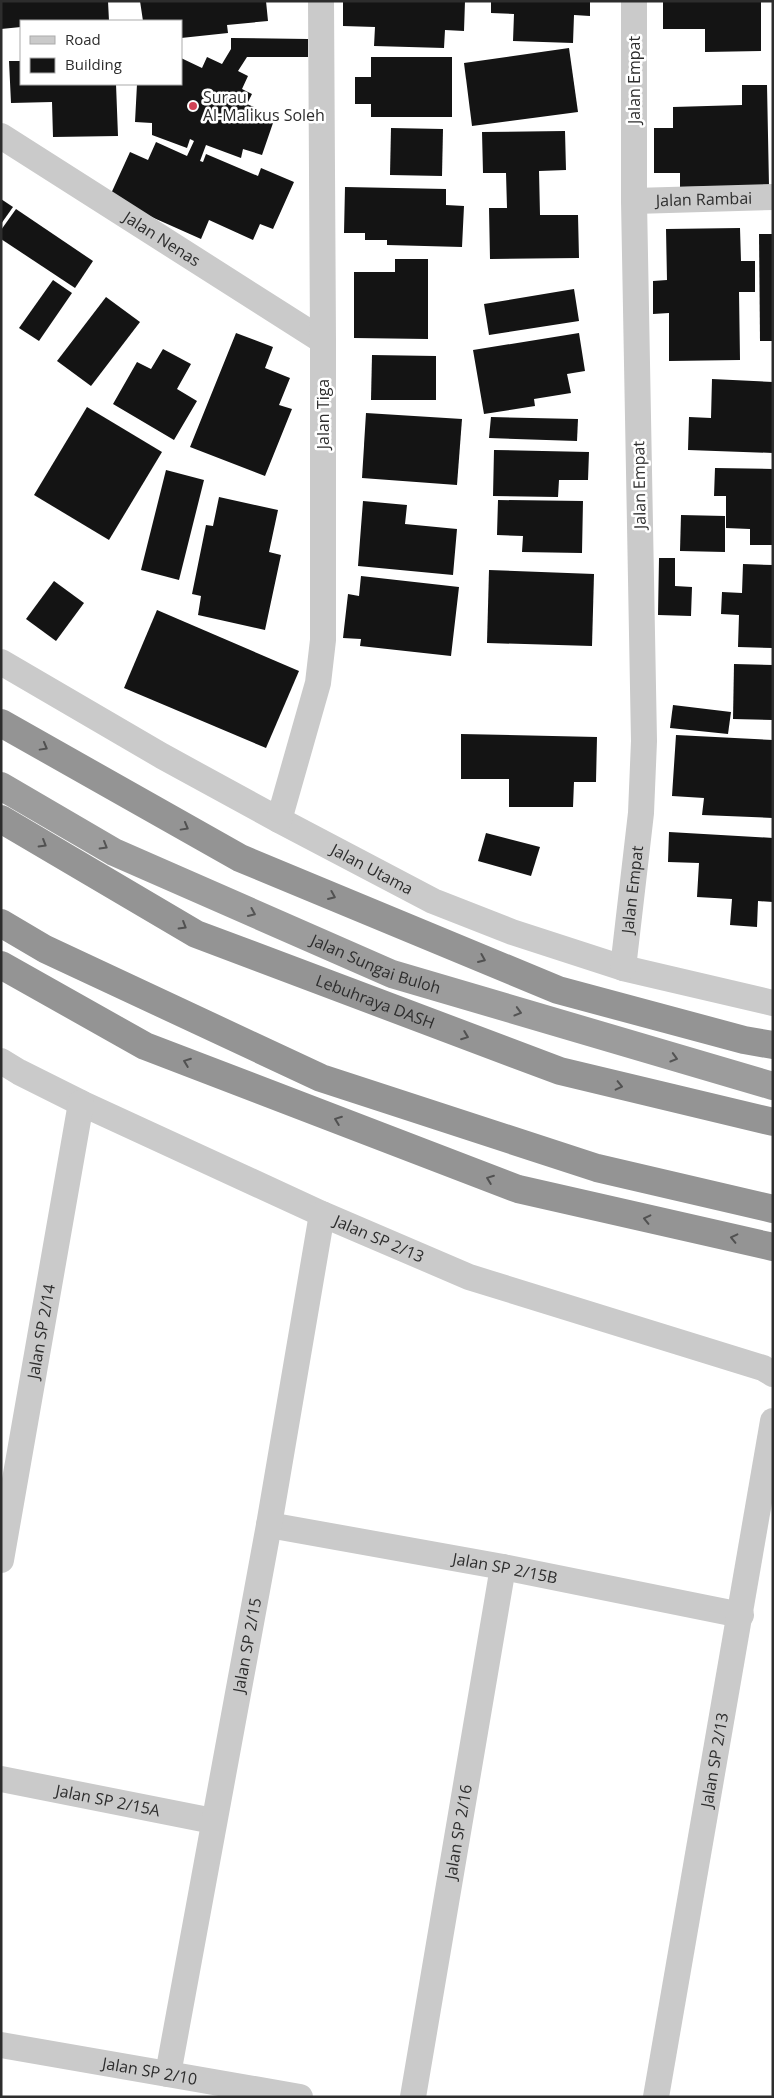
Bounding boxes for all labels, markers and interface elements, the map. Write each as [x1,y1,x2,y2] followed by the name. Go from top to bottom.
[20,20,182,85] legend
[65,29,101,49] text: Road
[623,36,645,126] street label: Jalan Empat
[65,54,122,74] text: Building
[203,86,325,126] place label: Surau Al-Malikus Soleh
[187,100,199,112] marker: Surau Al-Malikus Soleh
[653,187,752,211] street label: Jalan Rambai
[118,205,205,271] street label: Jalan Nenas
[312,379,334,451] street label: Jalan Tiga
[627,440,651,531] street label: Jalan Empat
[38,741,47,751] one-way arrow
[180,821,189,831] one-way arrow
[38,837,47,847] one-way arrow
[325,837,417,900] street label: Jalan Utama
[98,839,107,849] one-way arrow
[616,844,648,937] street label: Jalan Empat
[327,890,336,901] one-way arrow
[247,906,256,917] one-way arrow
[178,920,187,930] one-way arrow
[306,928,444,999] street label: Jalan Sungai Buloh
[477,952,486,963] one-way arrow
[313,969,438,1034] street label: Lebuhraya DASH
[514,1006,522,1016] one-way arrow
[460,1030,469,1040] one-way arrow
[670,1052,678,1062] one-way arrow
[183,1058,192,1068] one-way arrow
[615,1080,624,1091] one-way arrow
[334,1116,343,1127] one-way arrow
[486,1175,495,1185] one-way arrow
[329,1209,428,1268] street label: Jalan SP 2/13
[643,1214,652,1225] one-way arrow
[729,1233,738,1244] one-way arrow
[22,1282,60,1383] street label: Jalan SP 2/14
[449,1547,560,1589] street label: Jalan SP 2/15B
[227,1596,266,1696] street label: Jalan SP 2/15
[695,1711,733,1811] street label: Jalan SP 2/13
[52,1779,163,1821] street label: Jalan SP 2/15A
[439,1783,477,1883] street label: Jalan SP 2/16
[99,2051,199,2090] street label: Jalan SP 2/10

